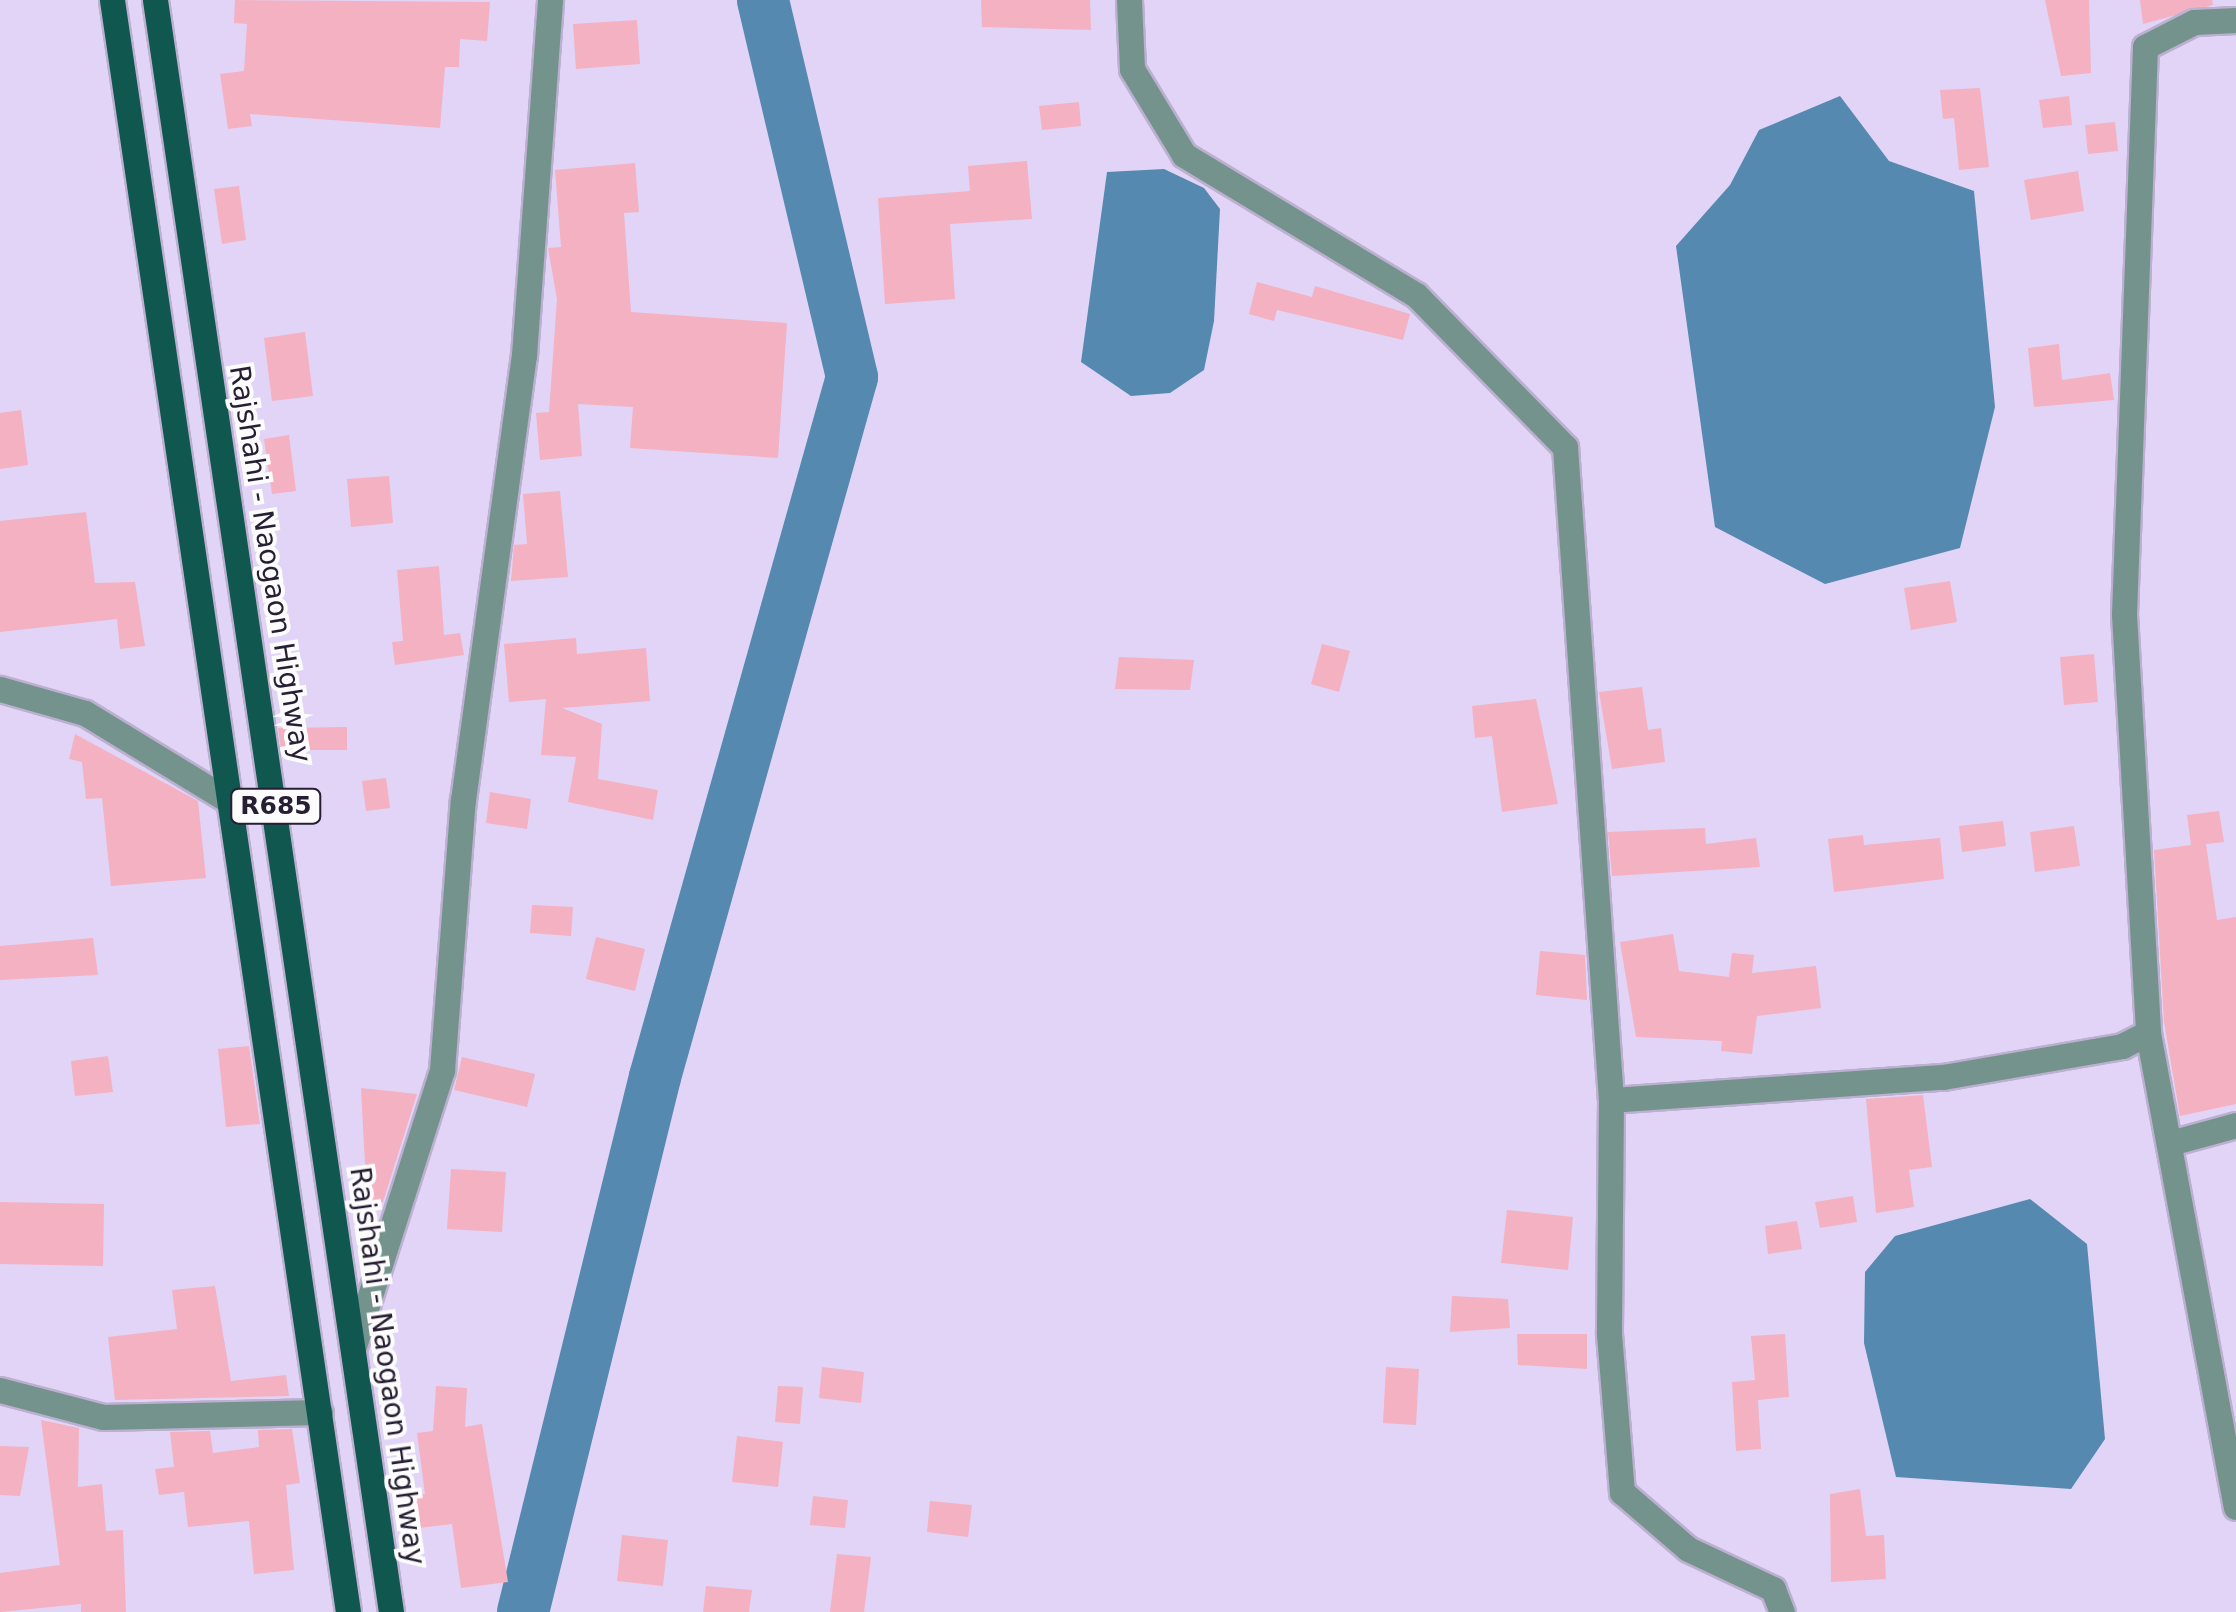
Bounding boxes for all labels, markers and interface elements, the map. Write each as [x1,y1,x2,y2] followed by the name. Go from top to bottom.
[222,363,318,765] street label: Rajshahi - Naogaon Highway
[228,786,324,826] road number: R685
[342,1165,432,1567] street label: Rajshahi - Naogaon Highway

